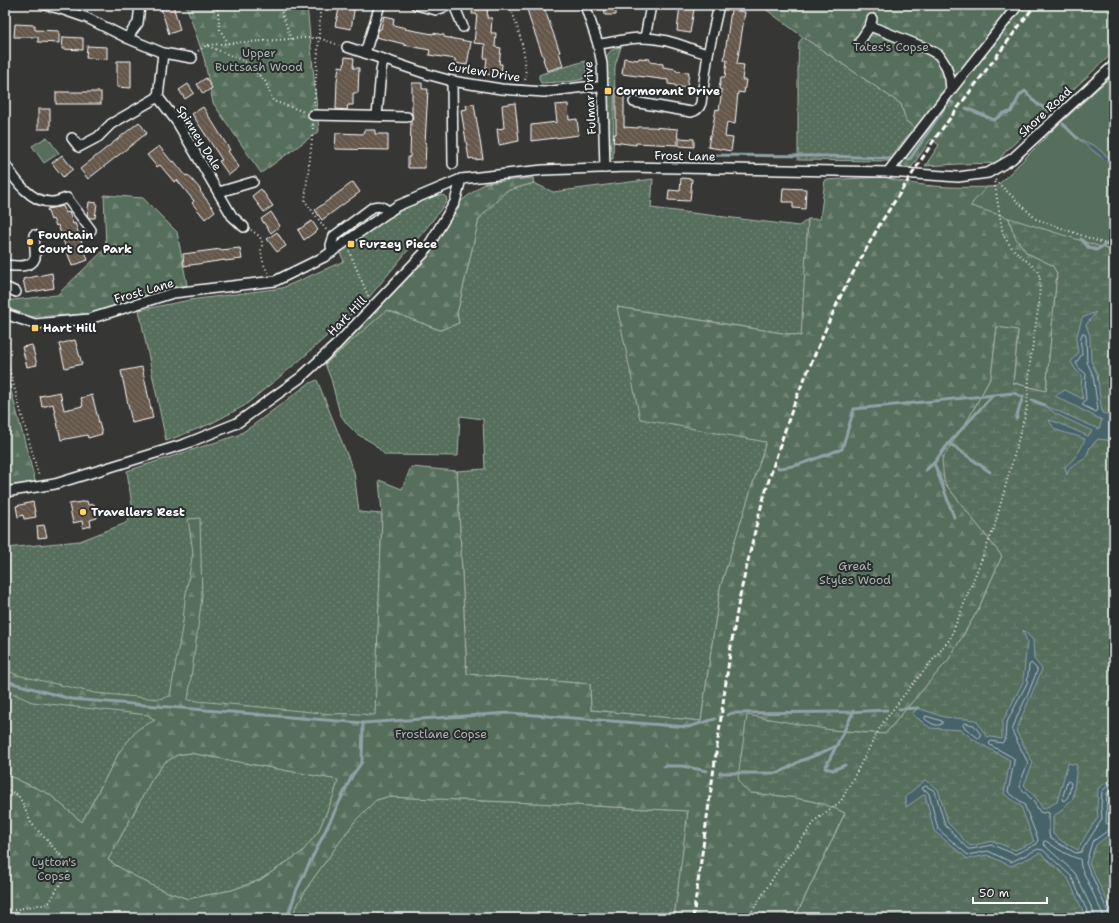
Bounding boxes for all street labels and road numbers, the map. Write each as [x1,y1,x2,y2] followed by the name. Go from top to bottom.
[447,58,522,86] street label: Curlew Drive
[580,61,600,135] street label: Fulmar Drive
[1015,83,1075,141] street label: Shore Road
[173,102,226,174] street label: Spinney Dale
[654,147,716,165] street label: Frost Lane
[112,275,176,307] street label: Frost Lane
[324,292,370,339] street label: Hart Hill

